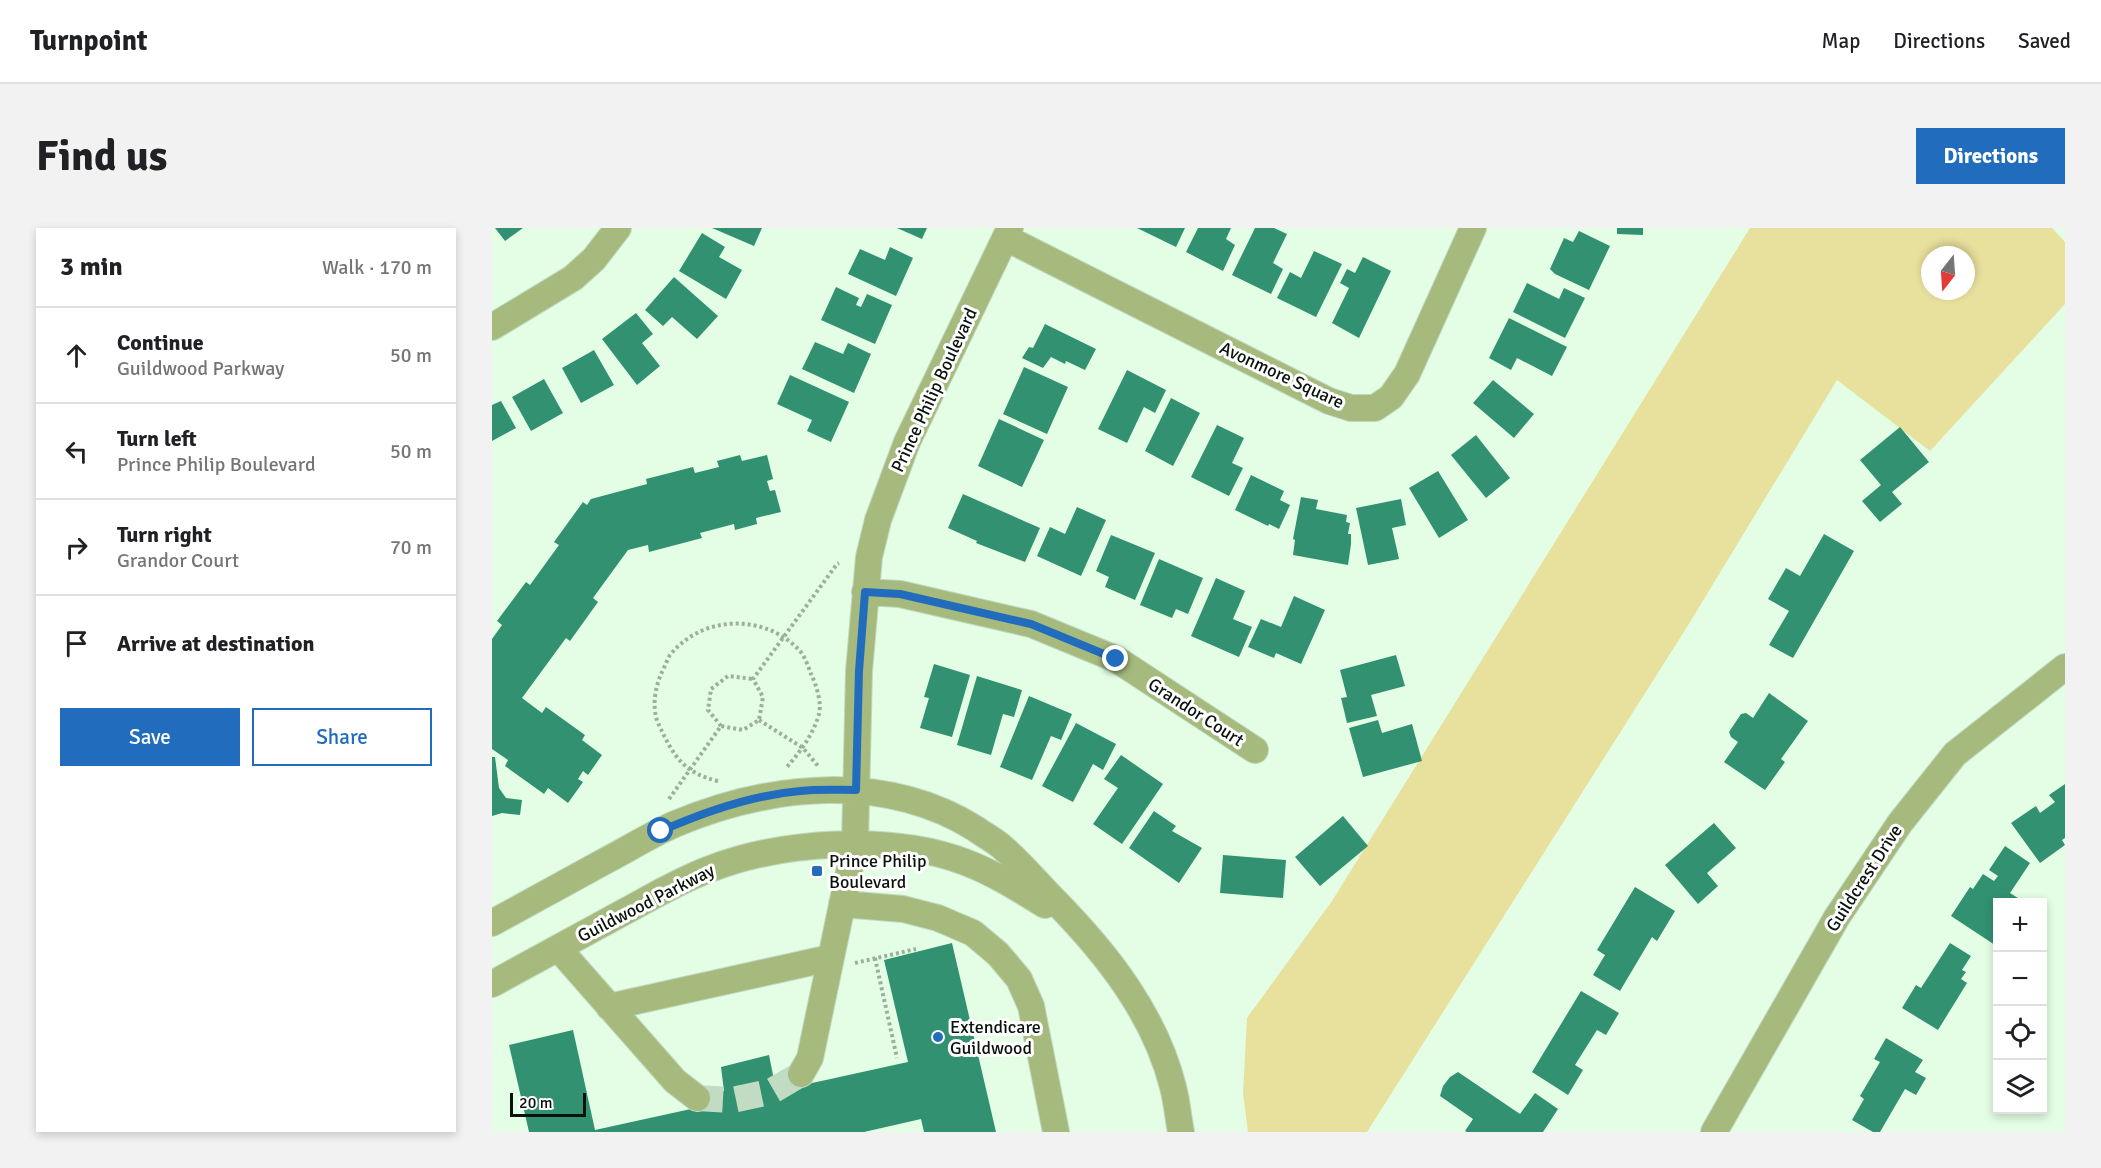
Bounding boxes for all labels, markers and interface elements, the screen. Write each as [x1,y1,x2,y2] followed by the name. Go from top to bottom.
[30,24,147,58] text: Turnpoint
[1822,28,1860,54] text: Map
[1893,28,1985,54] text: Directions
[2018,28,2071,54] text: Saved
[1916,128,2065,184] button: Directions
[36,131,167,182] text: Find us
[1921,246,1975,300] north arrow
[60,251,123,283] text: 3 min
[322,255,432,280] text: Walk · 170 m
[886,304,982,476] street label: Prince Philip Boulevard
[117,329,204,356] text: Continue
[1216,337,1348,413] street label: Avonmore Square
[60,339,93,372] icon: ahead
[390,343,432,368] text: 50 m
[117,356,284,381] text: Guildwood Parkway
[117,425,197,452] text: Turn left
[60,435,93,468] icon: left
[390,439,432,464] text: 50 m
[117,452,316,477] text: Prince Philip Boulevard
[117,521,212,548] text: Turn right
[60,531,93,564] icon: right
[390,535,432,560] text: 70 m
[117,548,239,573] text: Grandor Court
[60,627,93,660] icon: arrive
[117,630,314,657] text: Arrive at destination
[1102,645,1128,671] route end
[1144,673,1248,751] street label: Grandor Court
[60,708,240,766] button: Save
[252,708,432,766] button: Share
[647,817,673,843] route start
[1821,820,1907,936] street label: Guildcrest Drive
[829,850,926,893] place label: Prince Philip Boulevard
[574,859,719,947] street label: Guildwood Parkway
[810,864,824,878] marker: Prince Philip Boulevard
[1993,898,2047,1114] map controls
[1993,898,2047,952] button: +
[1993,952,2047,1006] button: −
[1993,1006,2047,1060] button: locate
[950,1016,1041,1059] place label: Extendicare Guildwood
[931,1030,945,1044] marker: Extendicare Guildwood
[1993,1060,2047,1114] button: layers
[510,1090,586,1118] scale bar
[519,1093,553,1113] text: 20 m

